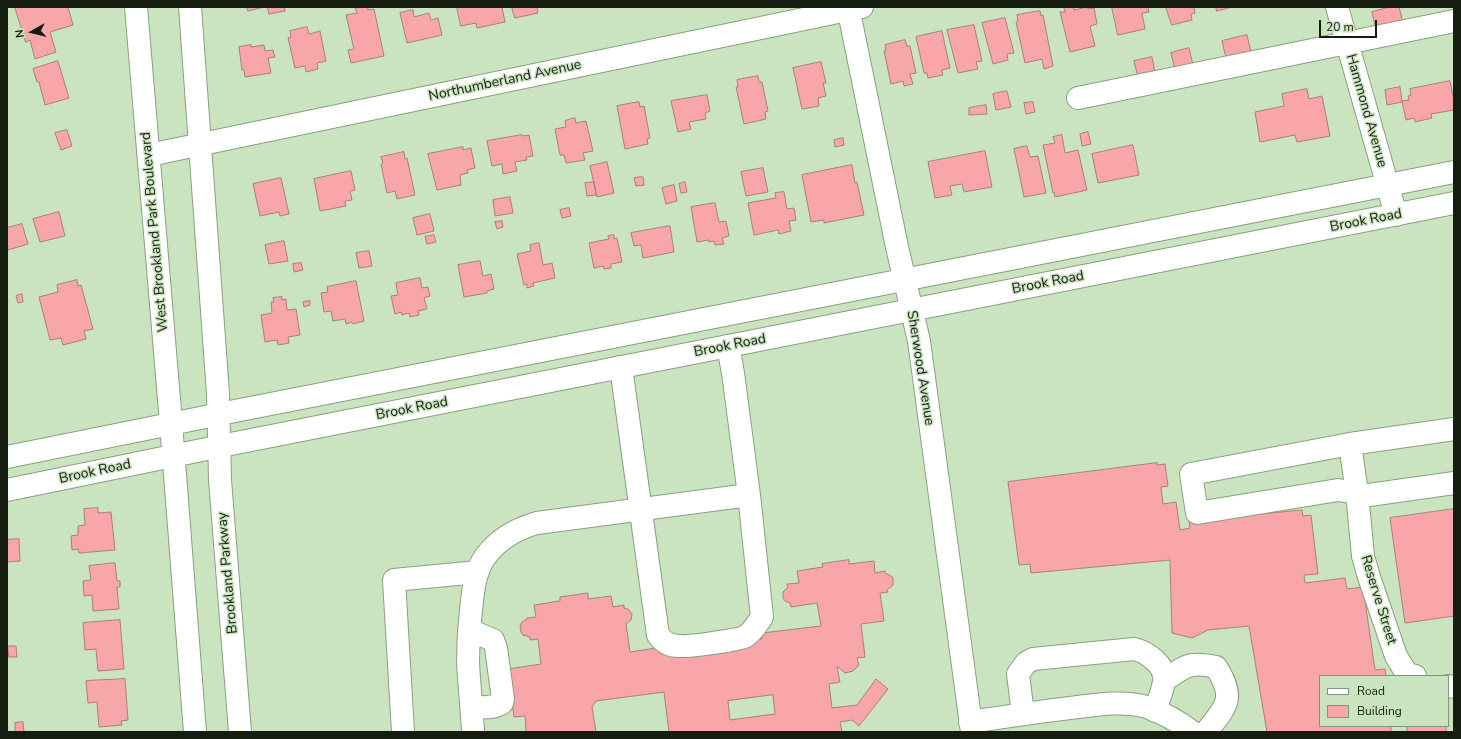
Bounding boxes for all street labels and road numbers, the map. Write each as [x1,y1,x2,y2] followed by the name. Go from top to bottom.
[1342,52,1390,170] street label: Hammond Avenue
[427,57,583,105] street label: Northumberland Avenue
[138,131,172,333] street label: West Brookland Park Boulevard
[1329,206,1403,236] street label: Brook Road
[1011,268,1085,298] street label: Brook Road
[903,309,937,427] street label: Sherwood Avenue
[693,331,767,361] street label: Brook Road
[375,394,449,424] street label: Brook Road
[57,456,133,488] street label: Brook Road
[214,511,242,635] street label: Brookland Parkway
[1356,553,1400,647] street label: Reserve Street

